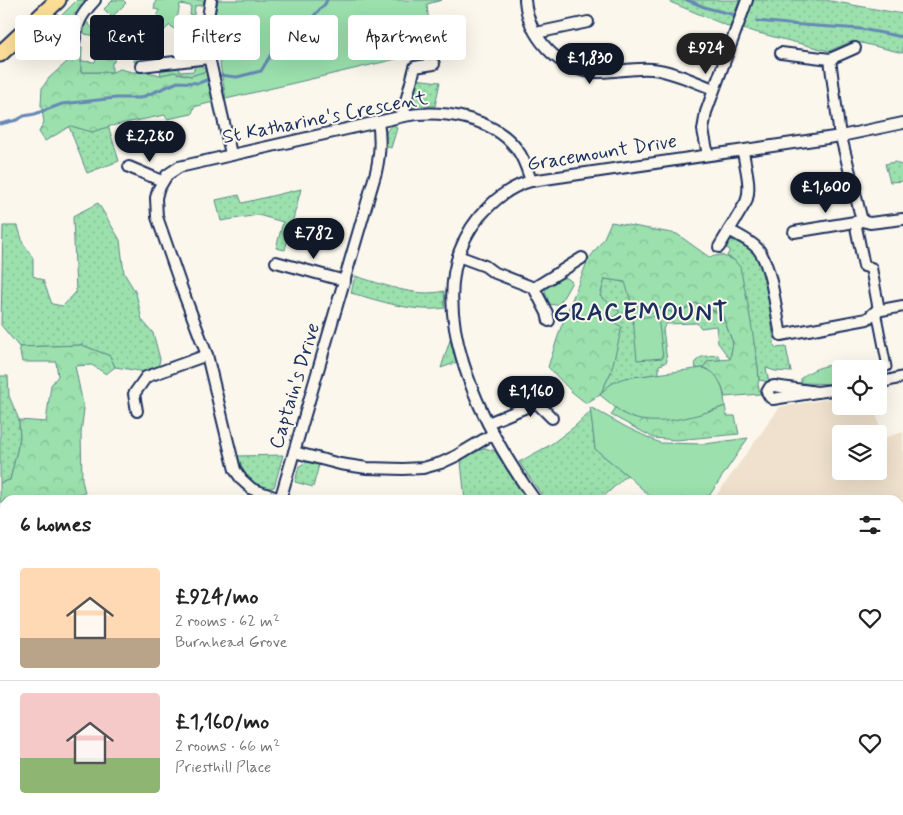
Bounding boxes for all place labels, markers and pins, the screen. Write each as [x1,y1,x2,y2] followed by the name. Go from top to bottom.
[676,32,736,75] pin: £924
[549,42,631,85] pin: £1,830
[109,120,191,163] pin: £2,280
[785,172,867,214] pin: £1,600
[284,218,344,260] pin: £782
[490,376,572,418] pin: £1,160

